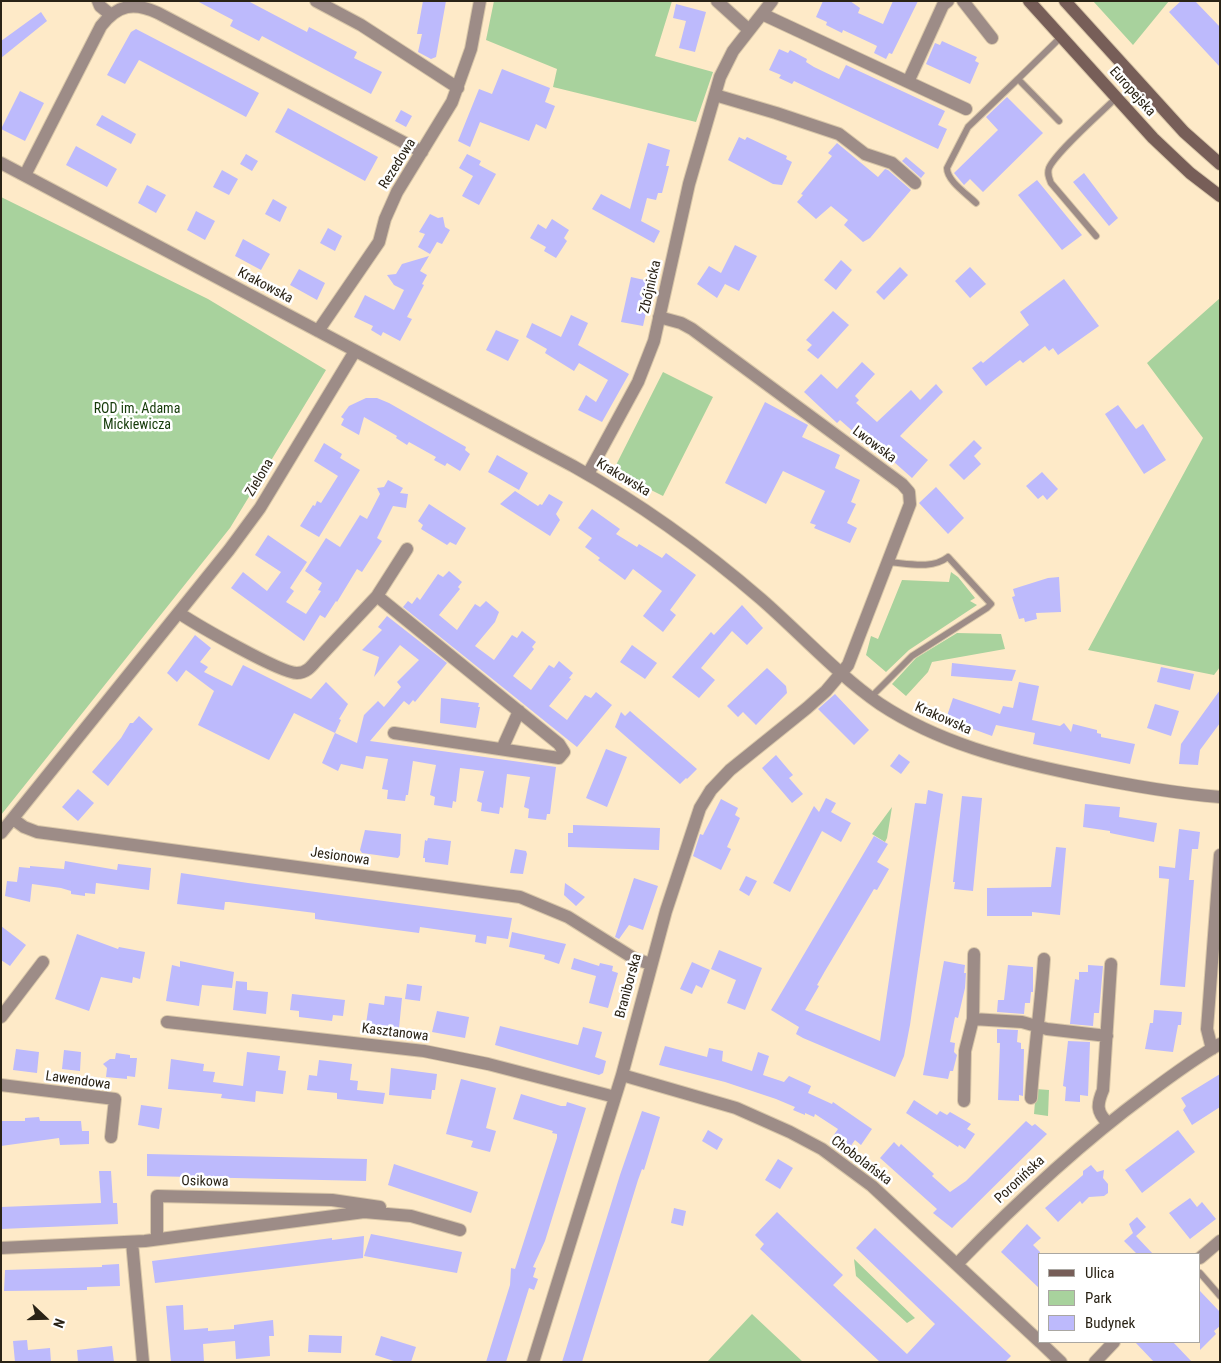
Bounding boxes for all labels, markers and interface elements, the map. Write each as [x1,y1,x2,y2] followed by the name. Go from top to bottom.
[1105,64,1159,120] street label: Europejska
[376,136,420,192] street label: Rezedowa
[637,259,665,315] street label: Zbójnicka
[234,264,296,308] street label: Krakowska
[94,401,180,434] park label: ROD im. Adama Mickiewicza
[849,423,899,467] street label: Lwowska
[593,455,653,501] street label: Krakowska
[242,456,278,500] street label: Zielona
[912,699,974,739] street label: Krakowska
[309,845,371,869] street label: Jesionowa
[612,952,646,1020] street label: Braniborska
[361,1021,429,1045] street label: Kasztanowa
[44,1068,112,1094] street label: Lawendowa
[827,1133,895,1189] street label: Chobolańska
[992,1153,1048,1207] street label: Poronińska
[181,1173,229,1191] street label: Osikowa
[1038,1253,1201,1343] legend
[1085,1264,1114,1282] text: Ulica
[1085,1289,1112,1307] text: Park
[20,1293,70,1343] north arrow
[1085,1314,1135,1332] text: Budynek
[50,1316,68,1330] text: N

